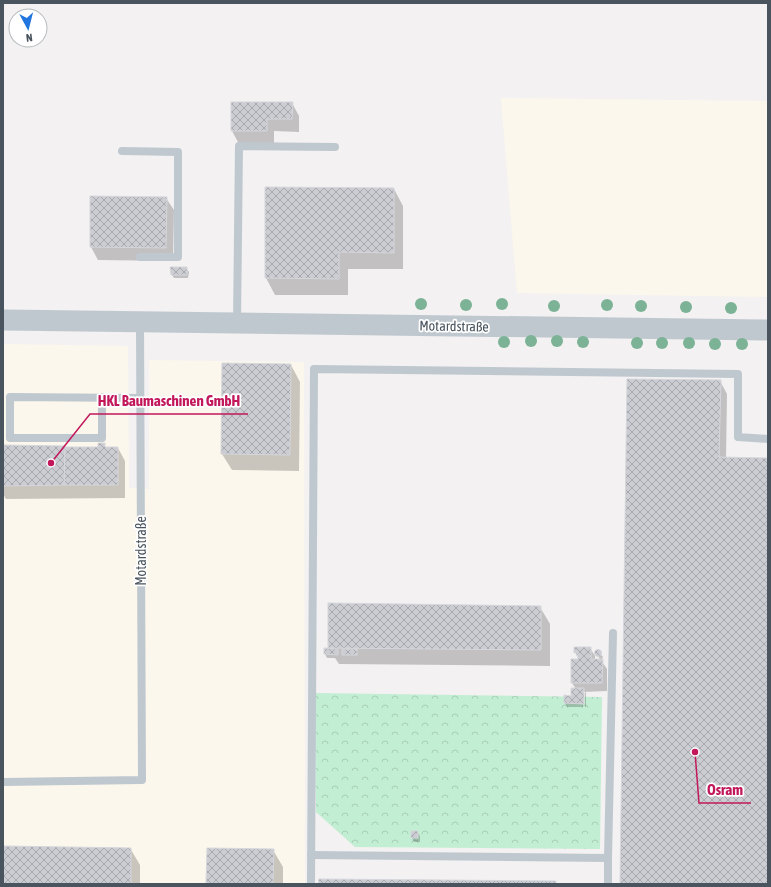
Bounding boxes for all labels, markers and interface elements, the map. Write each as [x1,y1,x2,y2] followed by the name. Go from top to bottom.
[8,8,48,48] north arrow
[25,32,33,44] text: N
[419,317,489,335] street label: Motardstraße
[90,387,248,414] callout: HKL Baumaschinen GmbH
[98,392,240,409] text: HKL Baumaschinen GmbH
[133,516,149,586] street label: Motardstraße
[699,776,751,803] callout: Osram
[707,781,743,798] text: Osram

